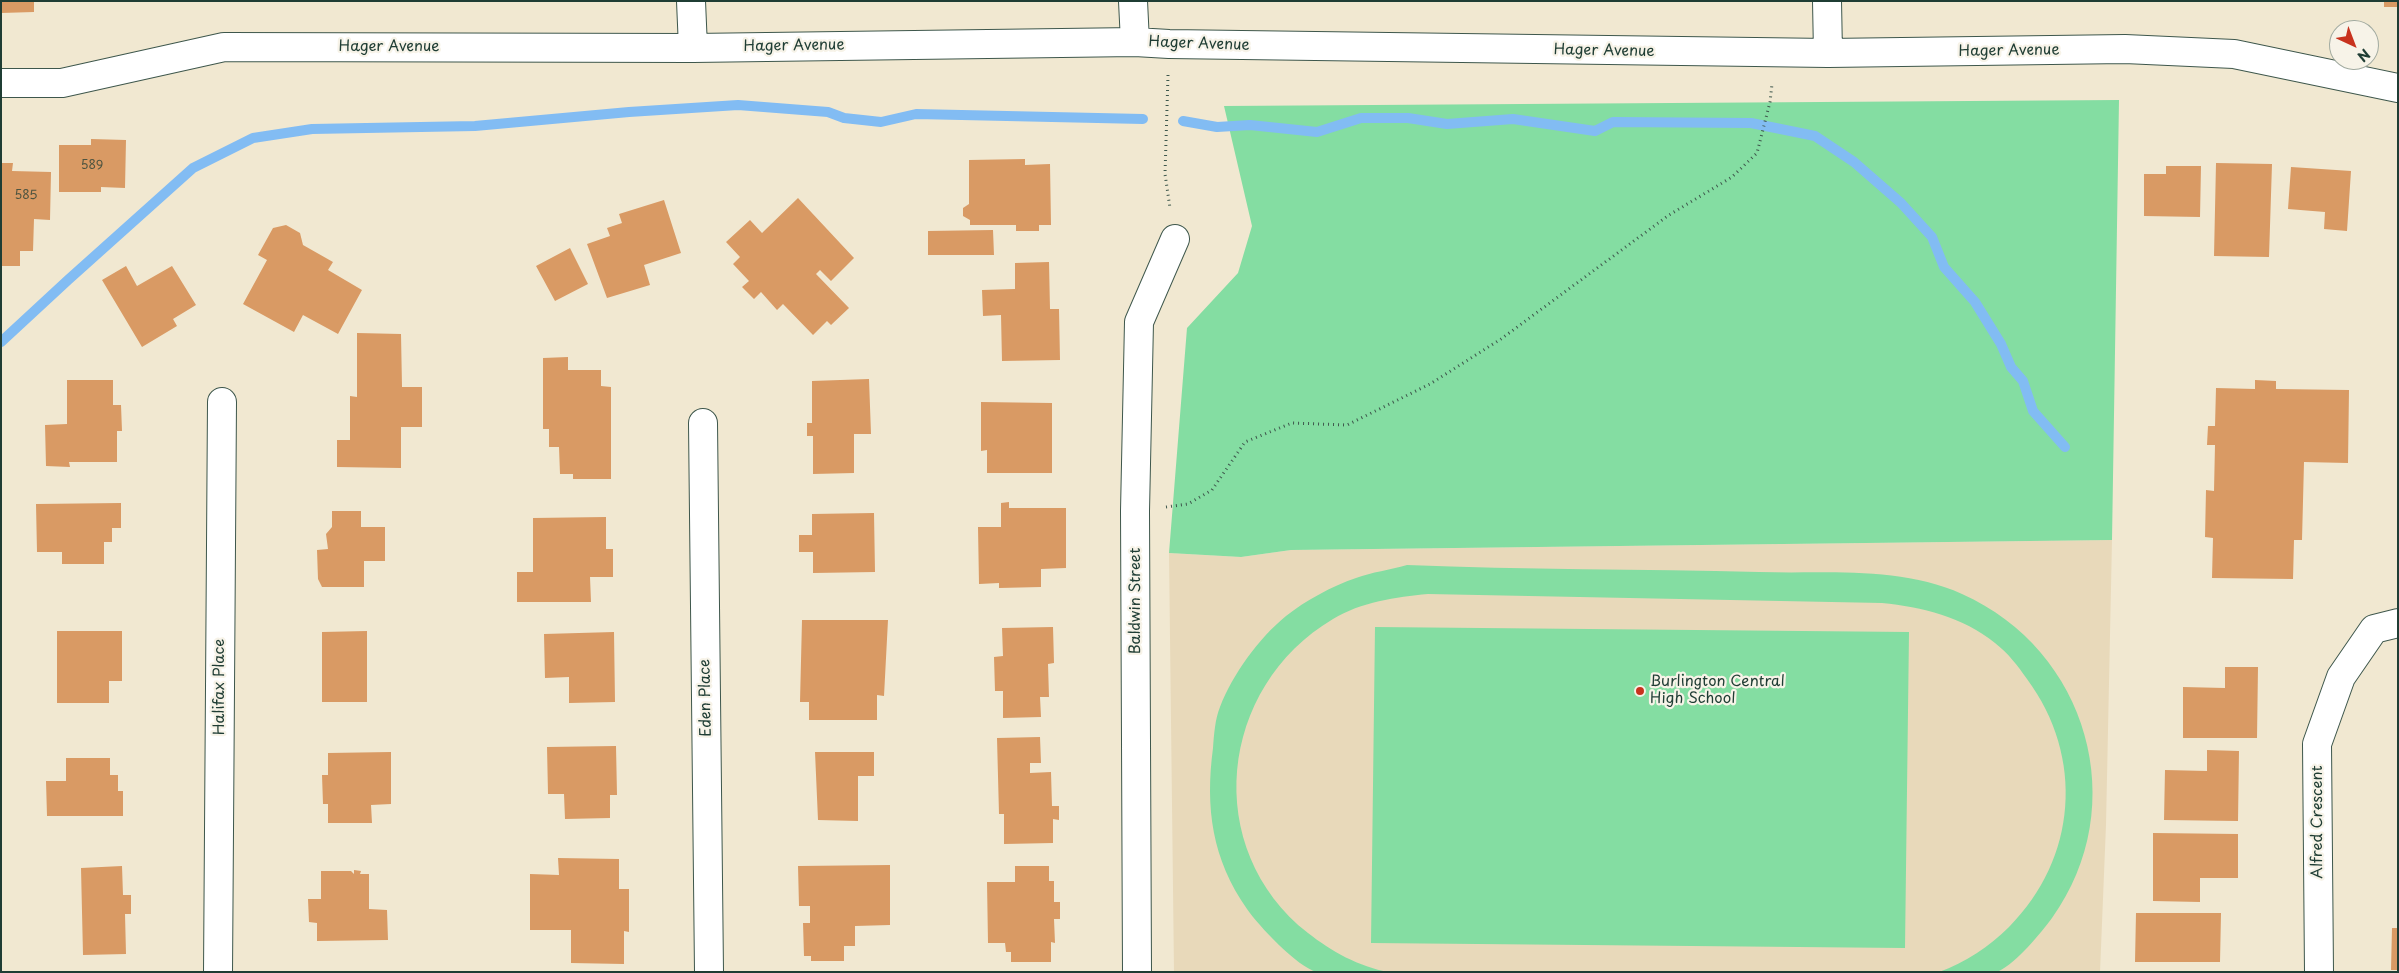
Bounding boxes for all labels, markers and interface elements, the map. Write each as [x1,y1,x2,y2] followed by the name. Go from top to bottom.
[2329,20,2379,70] north arrow
[1148,33,1250,55] street label: Hager Avenue
[743,36,845,56] street label: Hager Avenue
[338,38,440,56] street label: Hager Avenue
[1553,41,1655,61] street label: Hager Avenue
[1958,41,2060,61] street label: Hager Avenue
[2353,44,2375,67] text: N
[81,159,103,173] house number: 589
[14,189,38,203] house number: 585
[1127,548,1145,654] street label: Baldwin Street
[211,639,229,735] street label: Halifax Place
[696,659,716,737] street label: Eden Place
[1650,673,1785,708] place label: Burlington Central High School
[1634,685,1646,697] marker: Burlington Central High School
[2309,765,2327,879] street label: Alfred Crescent

